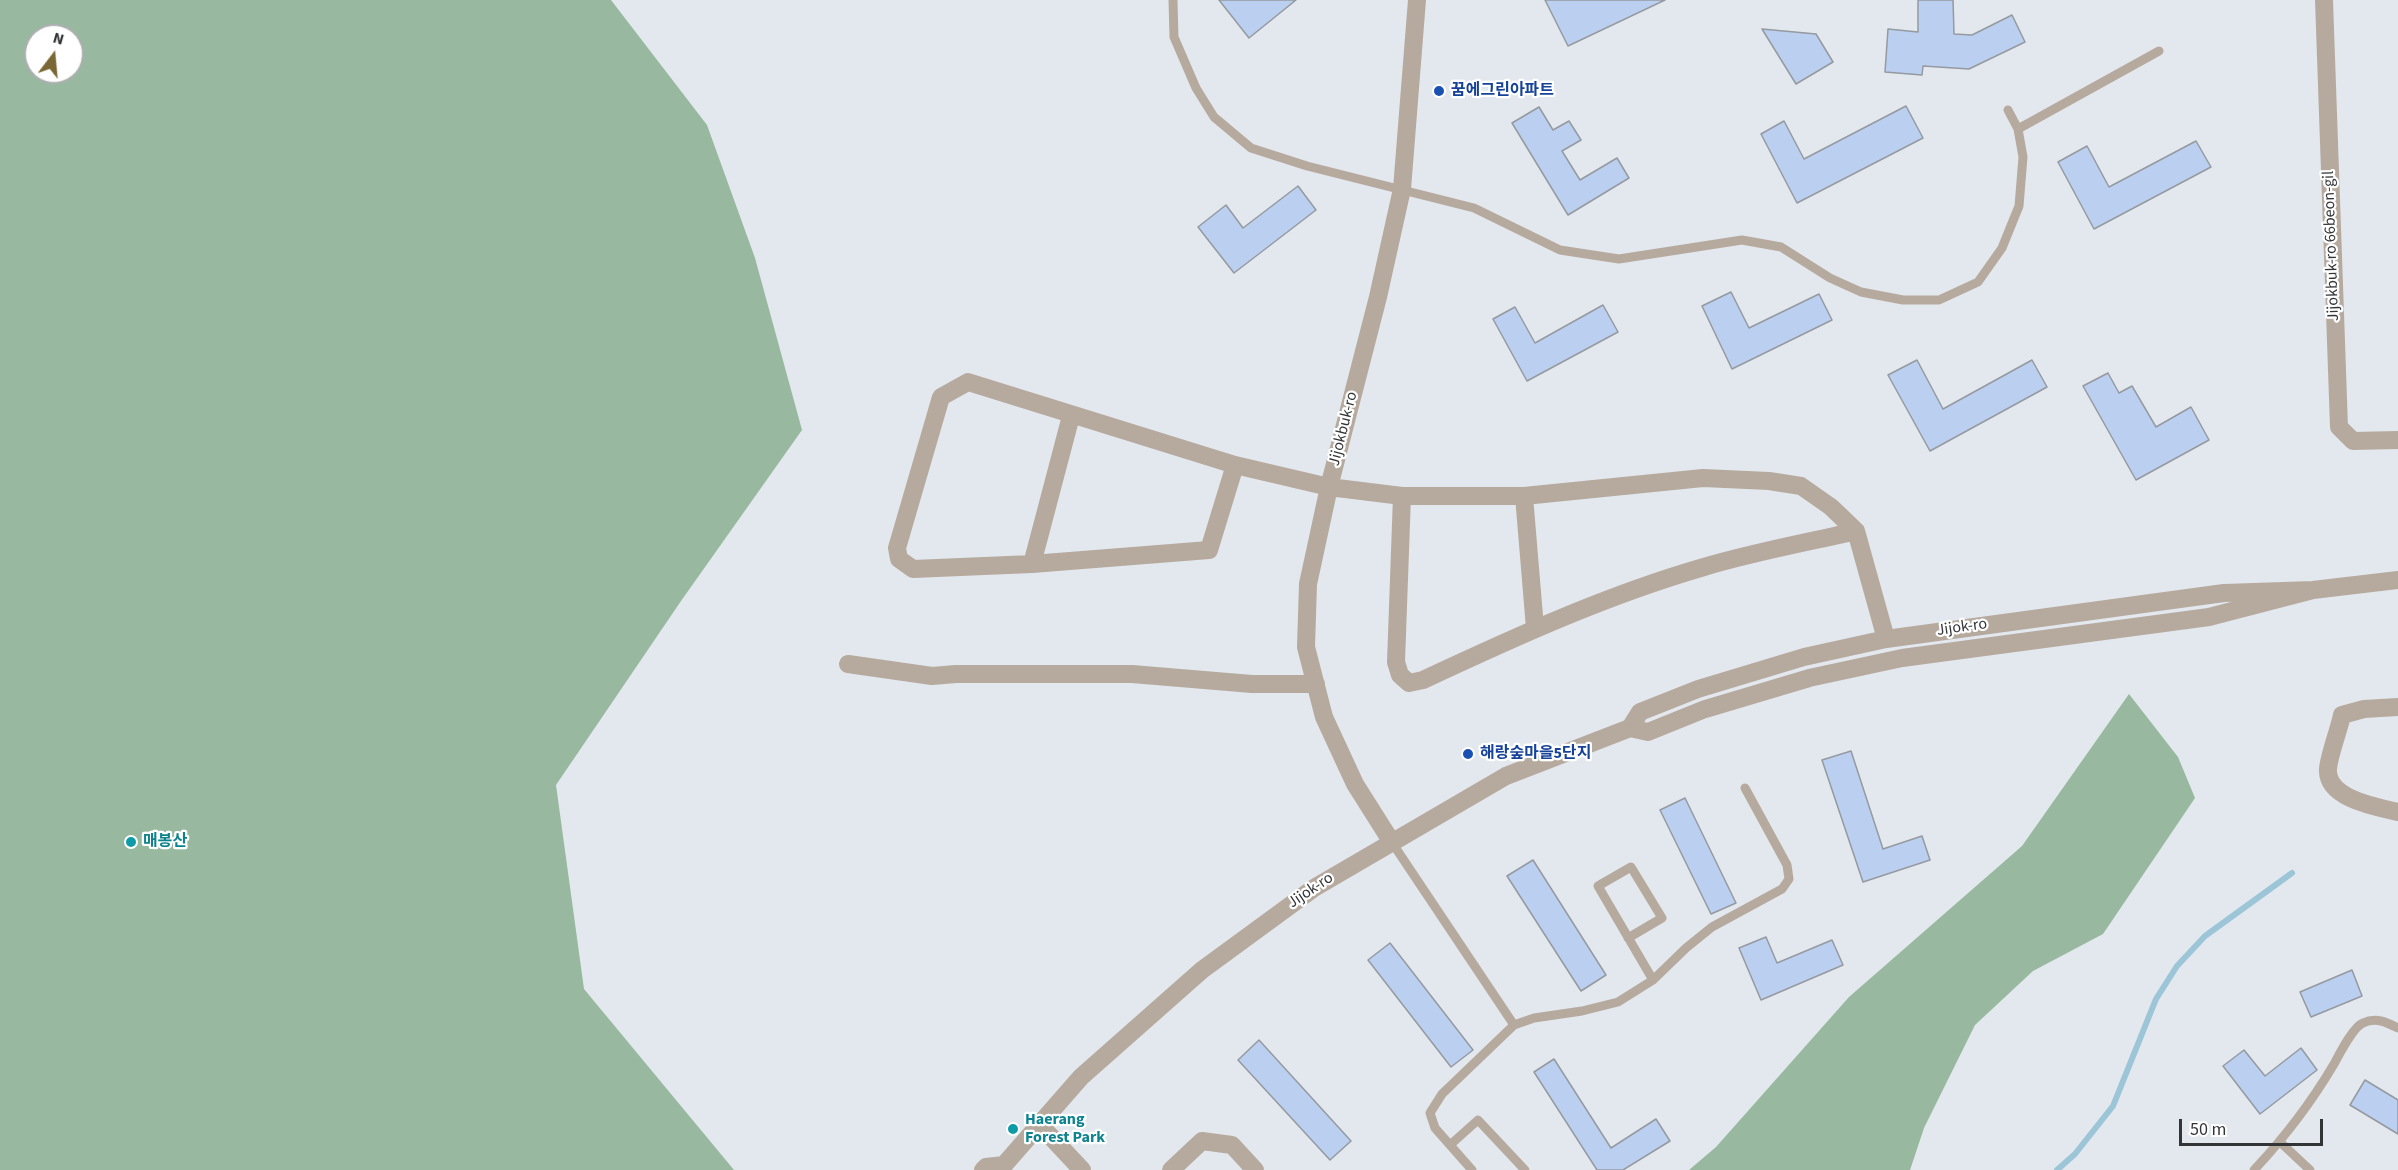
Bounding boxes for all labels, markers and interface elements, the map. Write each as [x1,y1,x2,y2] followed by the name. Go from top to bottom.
[24,24,84,84] north arrow
[50,27,67,51] text: N
[1451,81,1554,101] place label: 꿈에그린아파트
[1432,84,1446,98] marker: 꿈에그린아파트
[2320,171,2344,321] street label: Jijokbuk-ro 66beon-gil
[1325,390,1363,468] street label: Jijokbuk-ro
[1936,615,1988,641] street label: Jijok-ro
[1480,744,1591,764] place label: 해랑숲마을5단지
[1461,747,1475,761] marker: 해랑숲마을5단지
[143,832,187,852] place label: 매봉산
[124,835,138,849] marker: 매봉산
[1285,869,1337,913] street label: Jijok-ro
[2182,1107,2326,1145] scale bar
[1025,1110,1105,1148] place label: Haerang Forest Park
[2190,1117,2226,1142] text: 50 m
[1006,1122,1020,1136] marker: Haerang Forest Park

